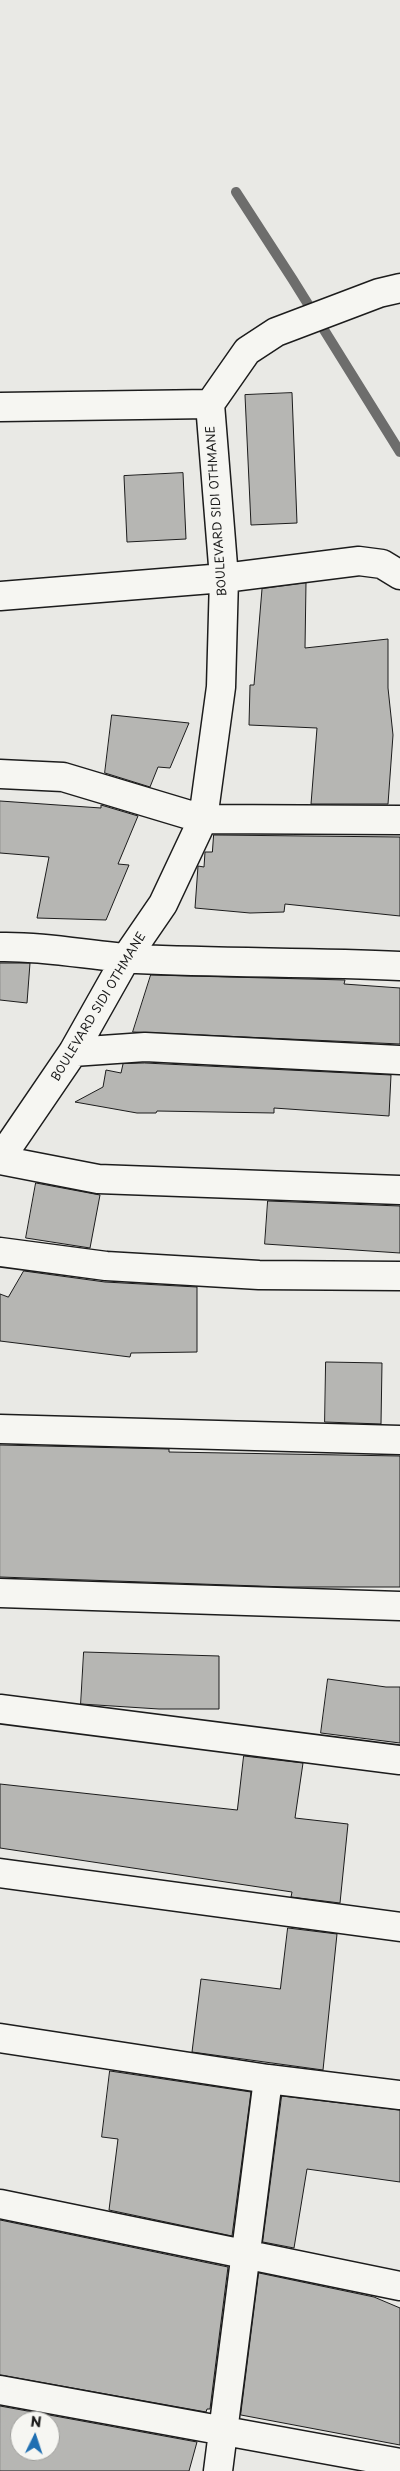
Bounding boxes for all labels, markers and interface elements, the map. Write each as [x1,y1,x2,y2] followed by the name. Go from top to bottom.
[204,425,230,597] street label: BOULEVARD SIDI OTHMANE
[49,930,149,1084] street label: BOULEVARD SIDI OTHMANE
[10,2411,60,2461] north arrow
[30,2411,42,2432] text: N

